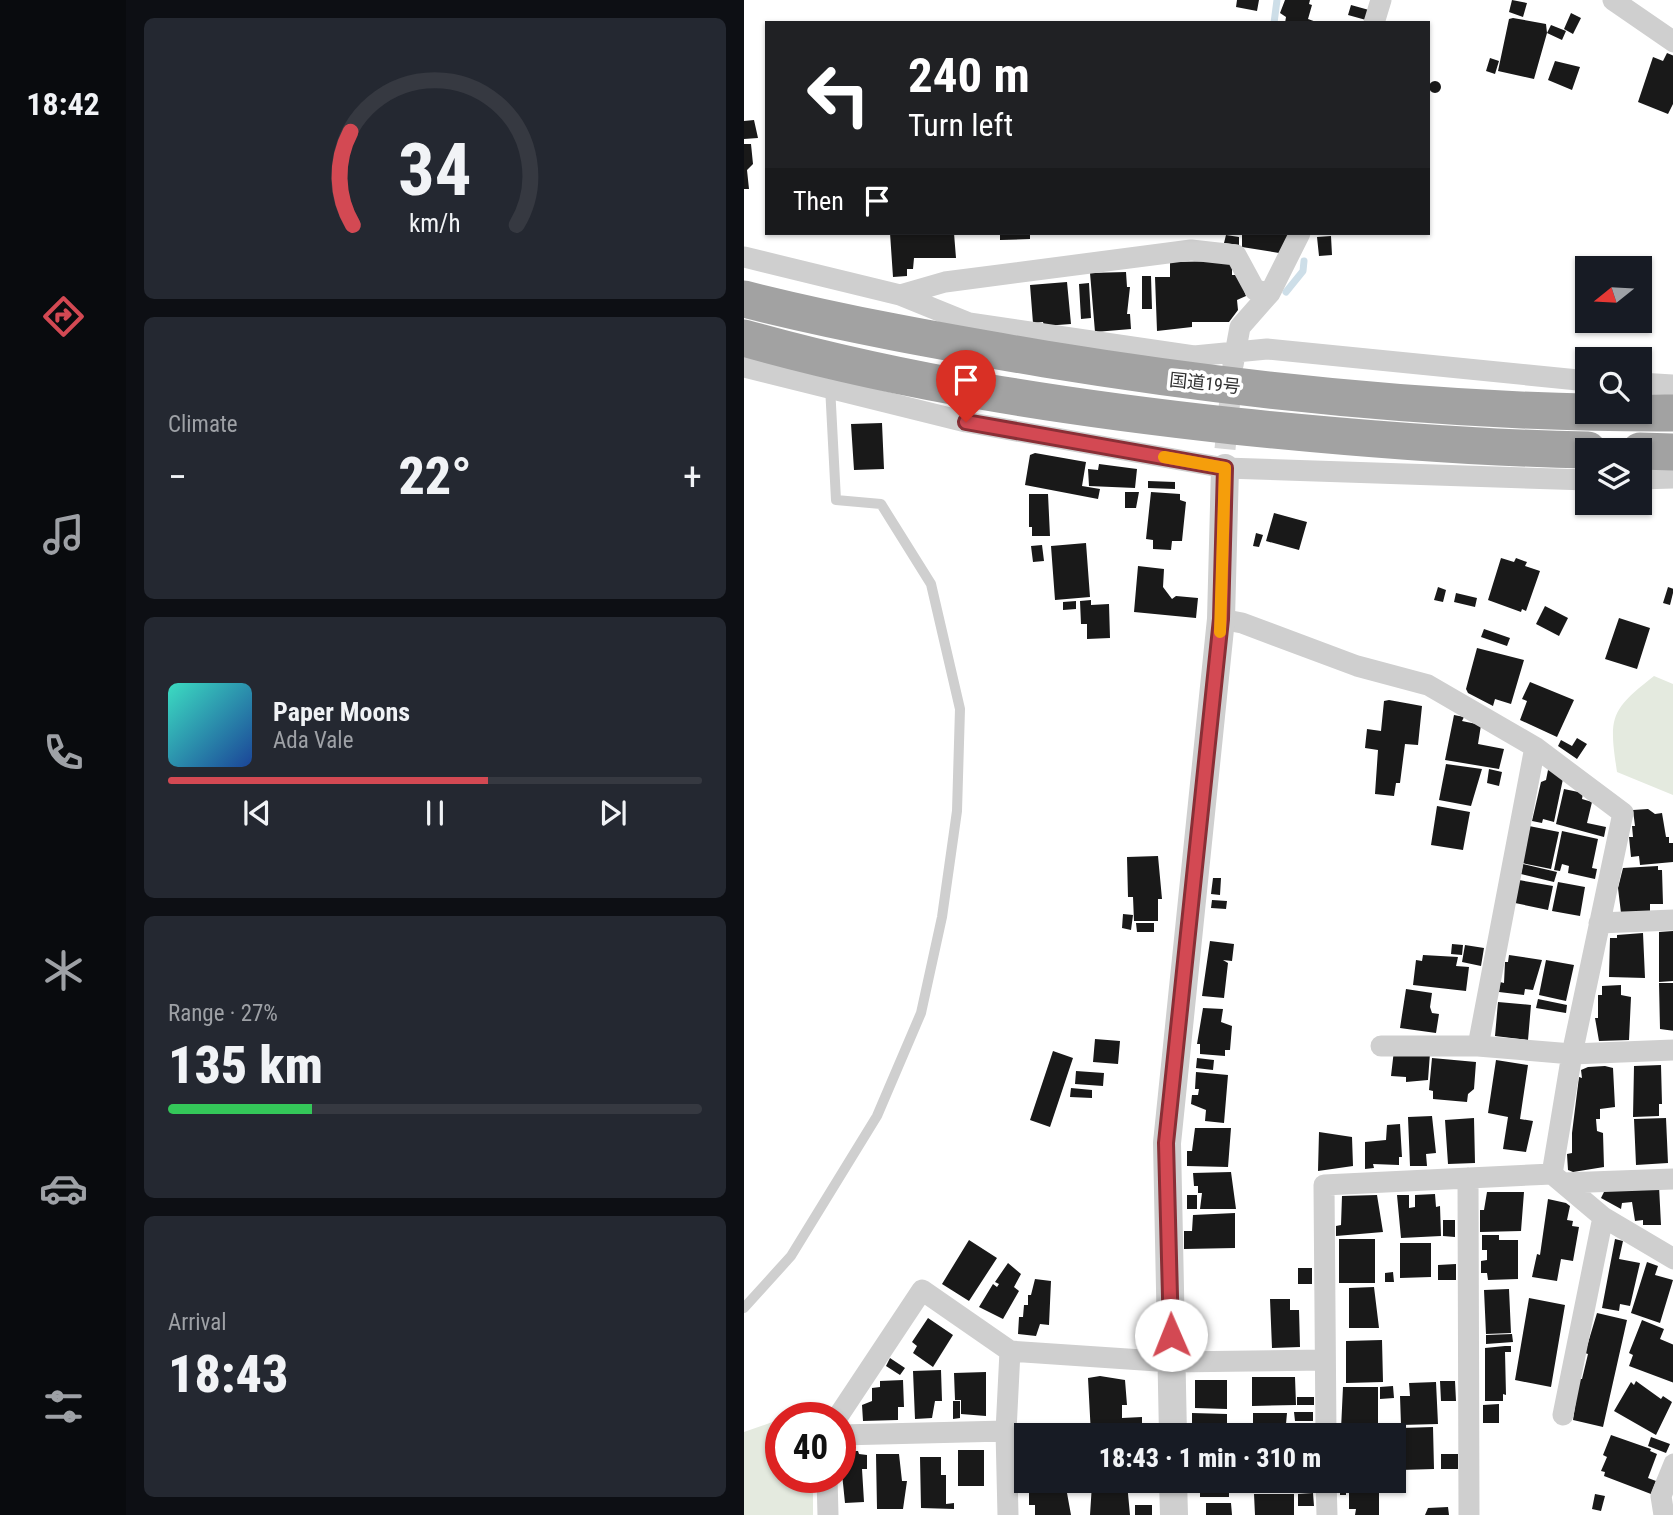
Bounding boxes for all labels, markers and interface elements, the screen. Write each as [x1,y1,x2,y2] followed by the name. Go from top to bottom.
[908,47,1030,104] text: 240 m
[793,49,884,140] icon: left
[26,85,100,123] text: 18:42
[908,106,1013,144] text: Turn left
[398,127,472,213] text: 34
[858,182,896,220] icon: arrive
[793,186,844,216] text: Then
[409,209,461,238] text: km/h
[1575,256,1652,332] north arrow
[1575,256,1652,515] map controls
[39,292,88,341] icon: directions
[1575,347,1652,424] button: search
[936,350,996,422] pin
[947,361,985,399] icon: arrive
[1168,369,1242,397] street label: 国道19号
[168,411,238,438] text: Climate
[1575,438,1652,515] button: layers
[398,446,472,507] text: 22°
[168,455,187,499] text: −
[683,455,702,499] text: +
[39,510,88,559] icon: music
[273,697,410,727] text: Paper Moons
[273,727,353,754] text: Ada Vale
[39,728,88,777] icon: phone
[238,794,276,832] icon: previous
[416,794,454,832] icon: pause
[594,794,632,832] icon: next
[39,946,88,995] icon: climate
[168,1000,278,1027] text: Range · 27%
[168,1035,323,1096] text: 135 km
[39,1164,88,1213] icon: car
[1134,1298,1208,1372] position arrow
[168,1309,227,1336] text: Arrival
[168,1344,288,1405] text: 18:43
[39,1382,88,1431] icon: filters
[765,1402,856,1493] speed limit sign: 40
[1099,1443,1321,1473] text: 18:43 · 1 min · 310 m

